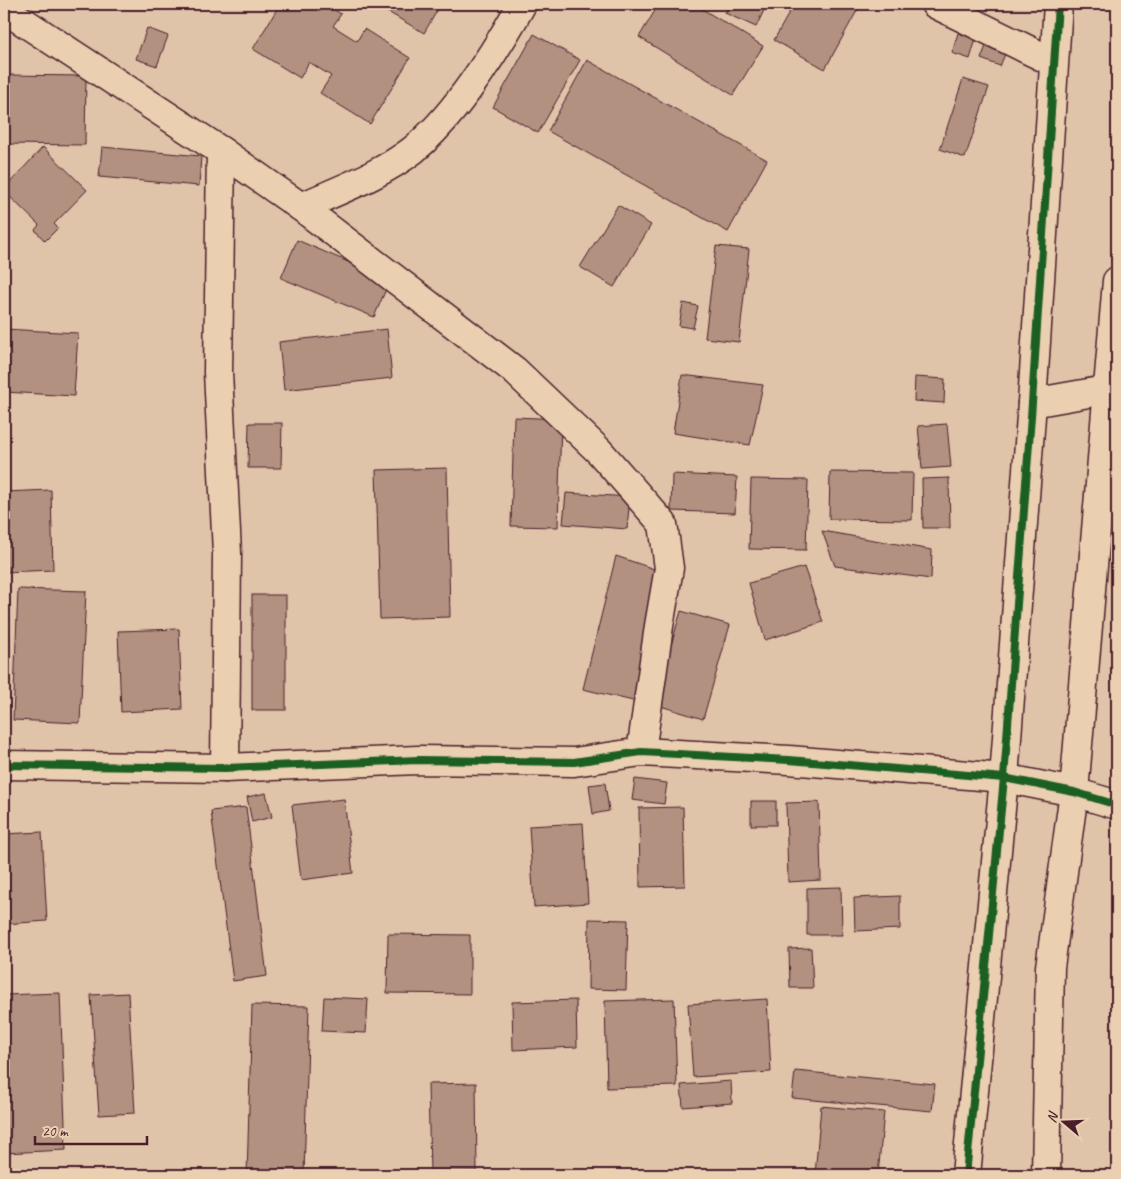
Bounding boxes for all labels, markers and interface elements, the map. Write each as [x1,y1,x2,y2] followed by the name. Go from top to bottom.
[1038,1096,1088,1146] north arrow
[1043,1109,1062,1125] text: N
[35,1114,148,1146] scale bar
[42,1122,69,1141] text: 20 m

